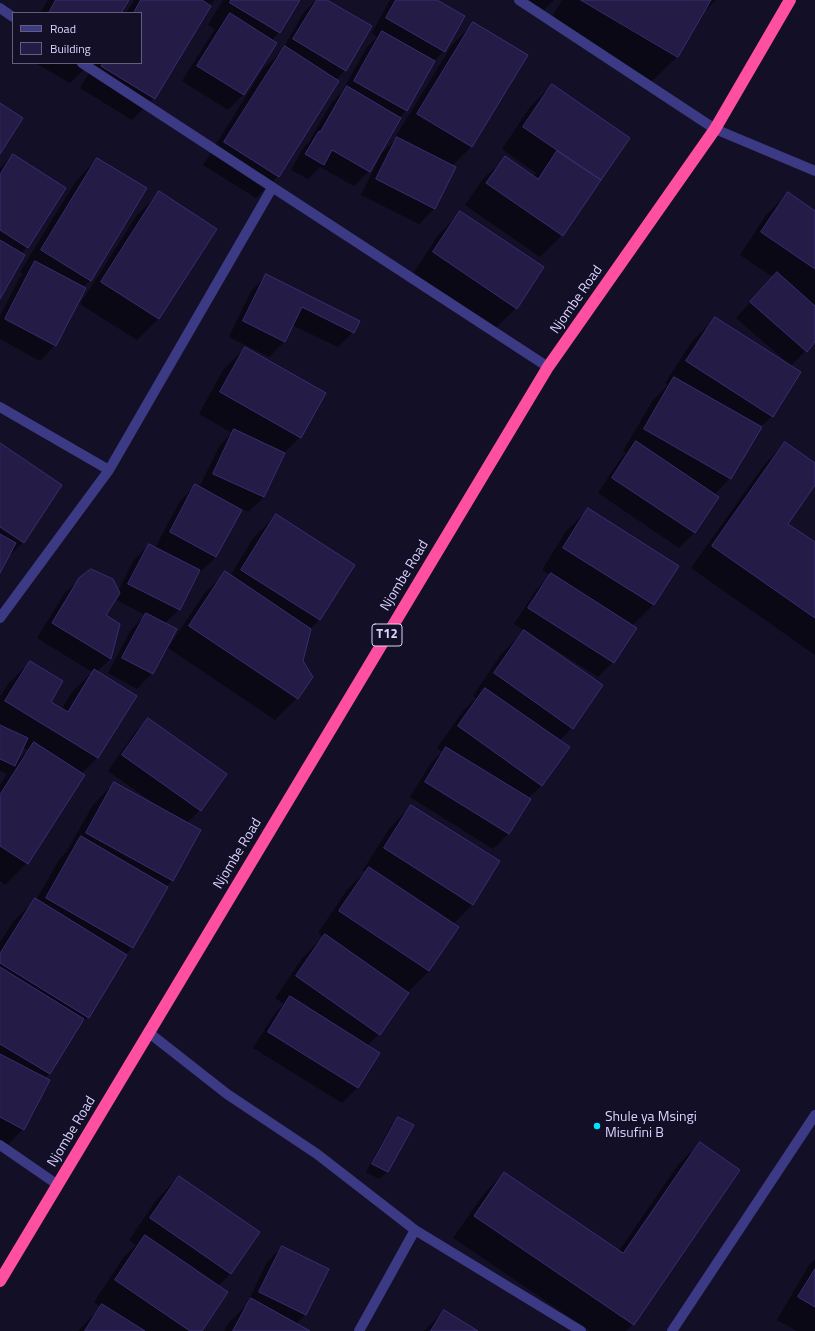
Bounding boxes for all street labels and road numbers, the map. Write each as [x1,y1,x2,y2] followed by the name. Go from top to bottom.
[547,263,607,337] street label: Njombe Road
[377,538,433,614] street label: Njombe Road
[372,624,402,646] road number: T12
[210,816,266,892] street label: Njombe Road
[44,1094,100,1170] street label: Njombe Road

